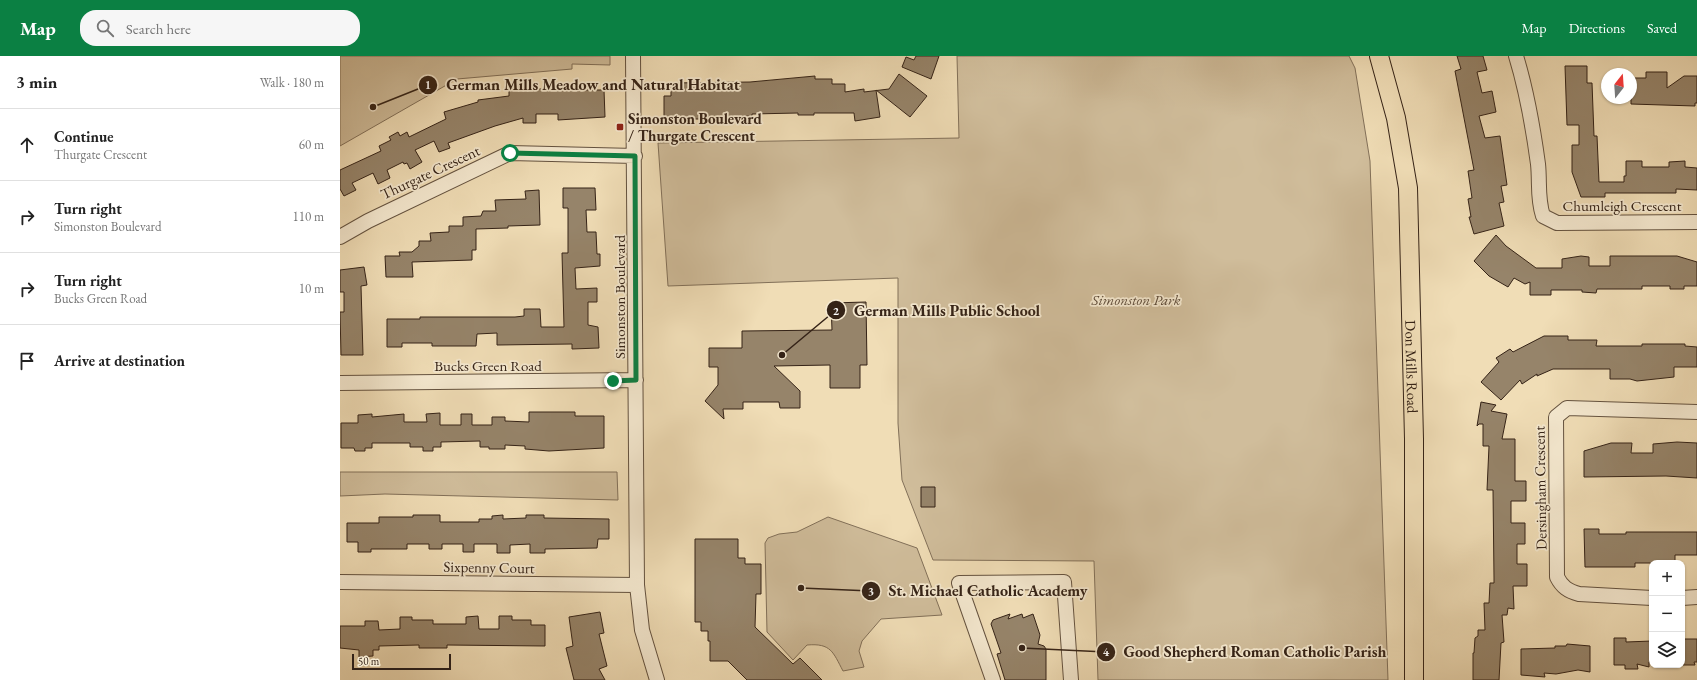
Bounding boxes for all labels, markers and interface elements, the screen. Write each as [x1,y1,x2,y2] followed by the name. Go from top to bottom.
[80,10,360,46] search box
[20,16,56,41] text: Map
[94,17,116,39] icon: search
[126,19,191,38] text: Search here
[1521,19,1547,37] text: Map
[1569,19,1625,37] text: Directions
[1647,19,1677,37] text: Saved
[1601,68,1637,104] north arrow
[16,71,57,93] text: 3 min
[418,71,747,99] callout: German Mills Meadow and Natural Habitat
[260,74,324,91] text: Walk · 180 m
[446,74,740,95] text: German Mills Meadow and Natural Habitat
[425,77,431,93] text: 1
[628,109,762,145] place label: Simonston Boulevard / Thurgate Crescent
[615,122,625,132] marker: Simonston Boulevard / Thurgate Crescent
[54,127,114,146] text: Continue
[16,134,38,156] icon: ahead
[299,136,324,153] text: 60 m
[377,141,483,203] street label: Thurgate Crescent
[501,144,519,162] route start
[54,146,147,163] text: Thurgate Crescent
[1563,196,1682,215] street label: Chumleigh Crescent
[54,199,122,218] text: Turn right
[16,206,38,228] icon: right
[293,208,324,225] text: 110 m
[54,218,162,235] text: Simonston Boulevard
[610,235,629,359] street label: Simonston Boulevard
[54,271,122,290] text: Turn right
[16,278,38,300] icon: right
[299,280,324,297] text: 10 m
[54,290,147,307] text: Bucks Green Road
[1090,290,1181,309] park label: Simonston Park
[826,296,1048,324] callout: German Mills Public School
[854,300,1041,321] text: German Mills Public School
[833,303,840,319] text: 2
[1402,320,1423,414] street label: Don Mills Road
[16,350,38,372] icon: arrive
[54,351,185,370] text: Arrive at destination
[434,356,542,375] street label: Bucks Green Road
[604,372,622,390] route end
[1529,425,1551,550] street label: Dersingham Crescent
[443,557,535,577] street label: Sixpenny Court
[1649,560,1685,668] map controls
[1649,560,1685,596] button: +
[861,577,1096,605] callout: St. Michael Catholic Academy
[888,580,1088,601] text: St. Michael Catholic Academy
[868,583,874,599] text: 3
[1649,596,1685,632] button: −
[1649,632,1685,668] button: layers
[1096,638,1395,666] callout: Good Shepherd Roman Catholic Parish
[1124,641,1387,662] text: Good Shepherd Roman Catholic Parish
[1103,644,1110,660] text: 4
[352,652,451,671] scale bar
[358,654,379,668] text: 50 m

